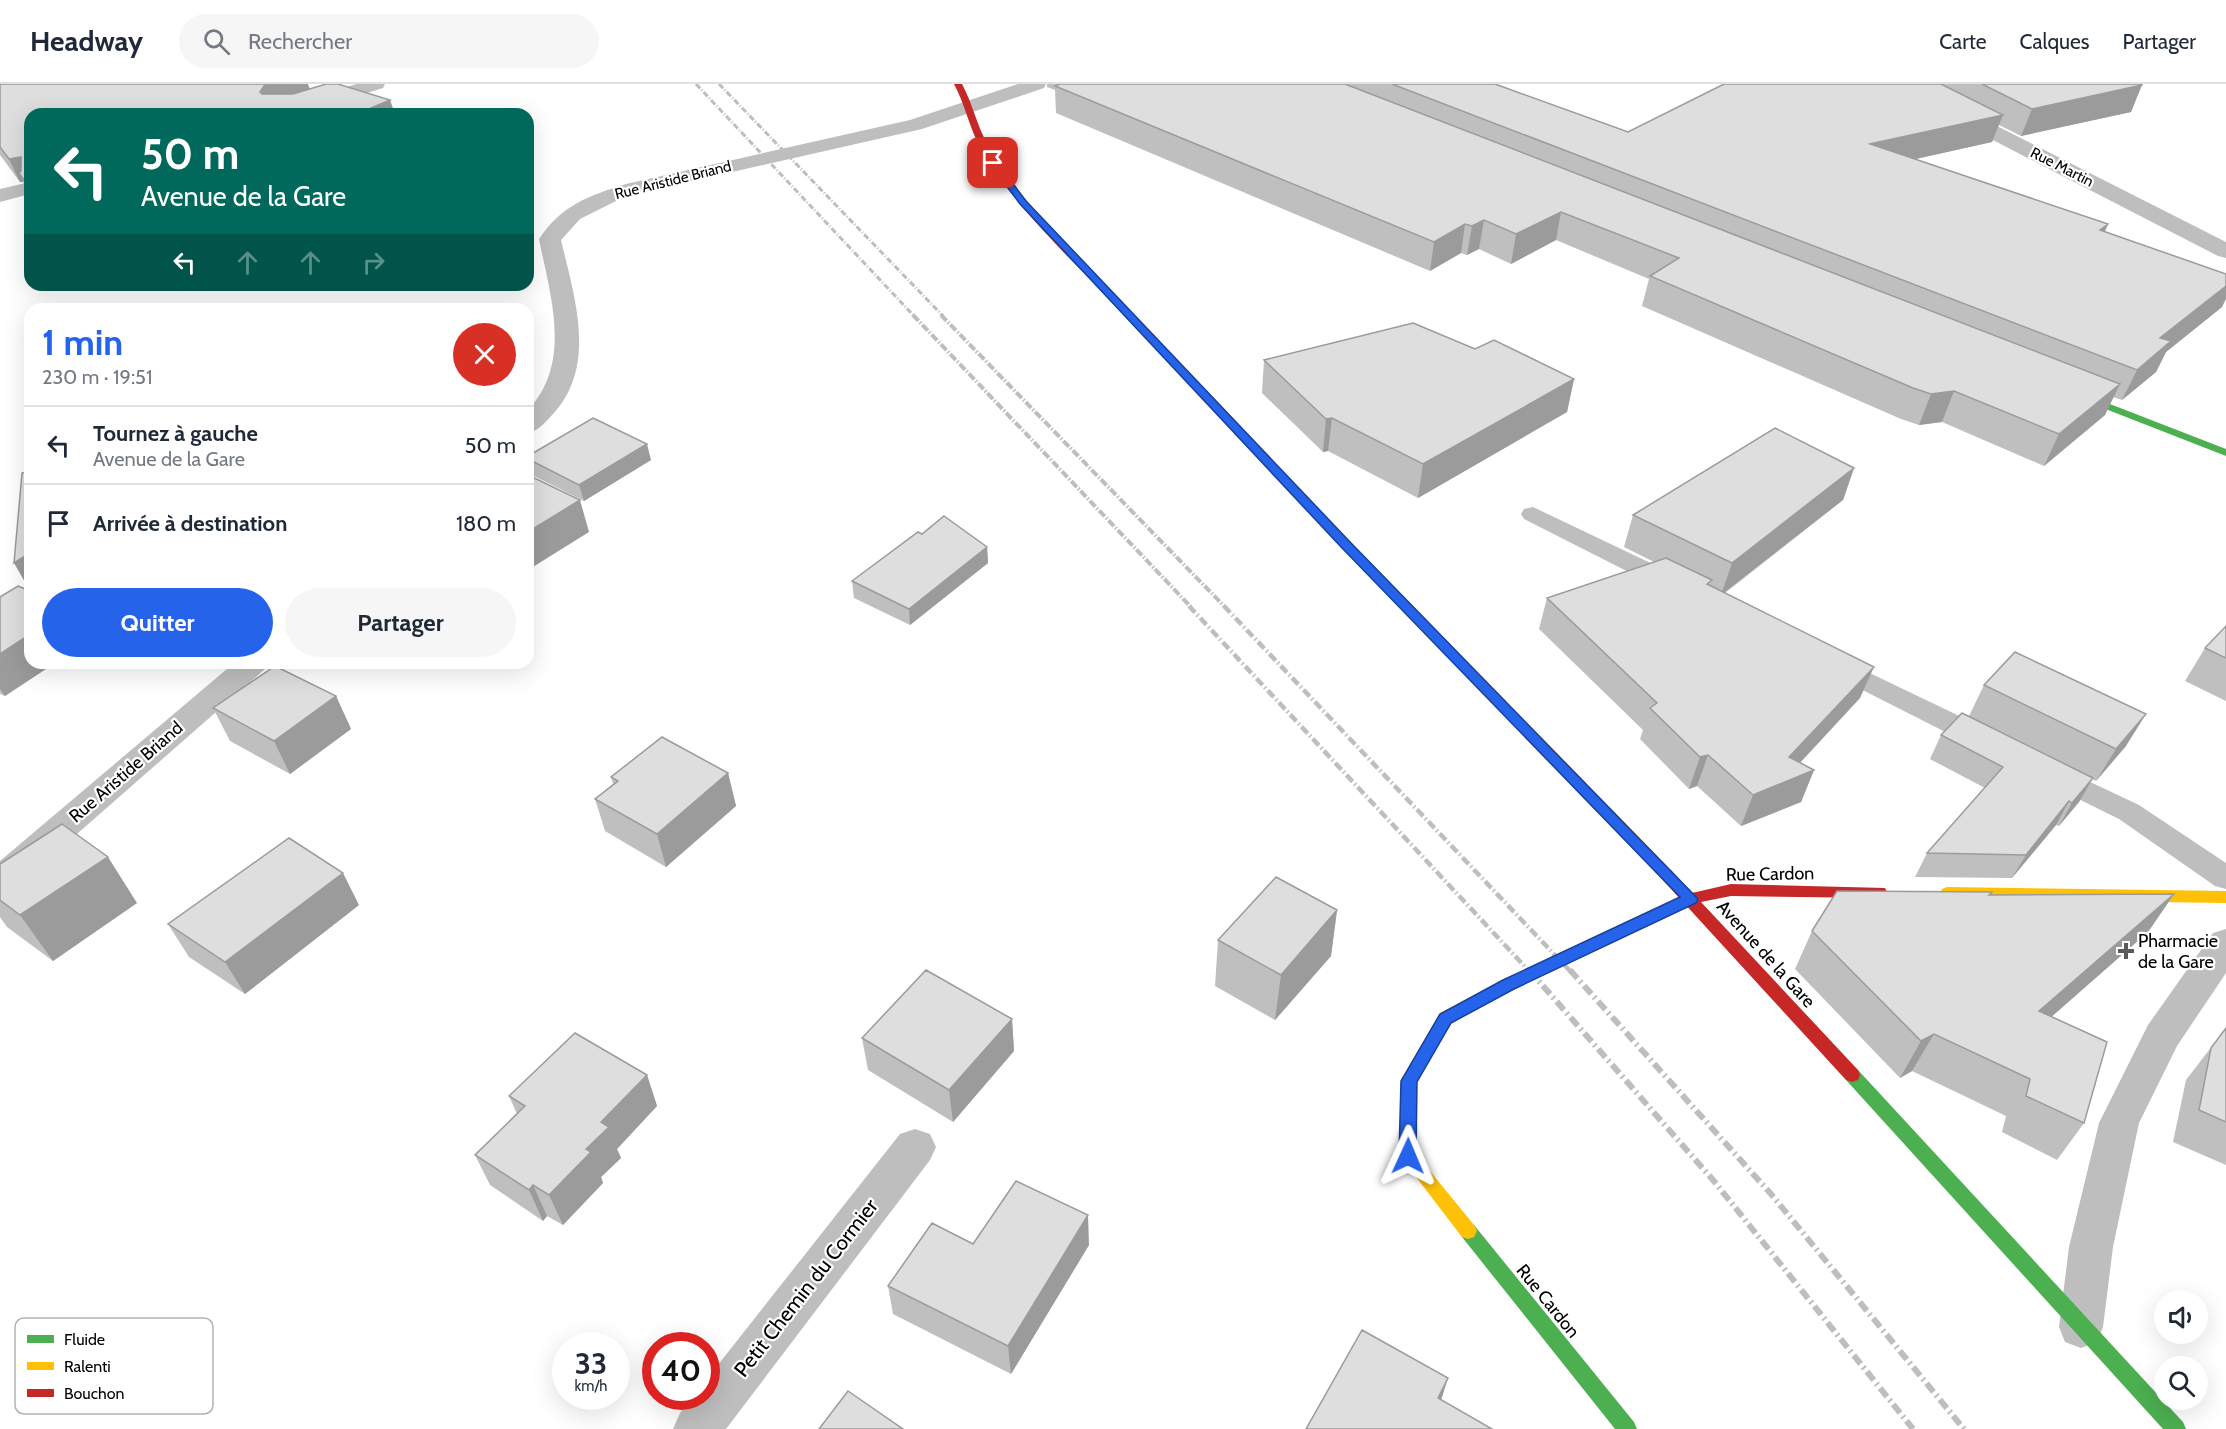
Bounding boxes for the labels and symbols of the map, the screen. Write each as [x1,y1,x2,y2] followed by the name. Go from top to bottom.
[967,137,1018,188] pin
[2027,143,2097,191] street label: Rue Martin
[613,157,733,203] street label: Rue Aristide Briand
[65,717,187,827] street label: Rue Aristide Briand
[1726,862,1814,886] street label: Rue Cardon
[1712,896,1820,1012] street label: Avenue de la Gare
[2138,930,2218,973] place label: Pharmacie de la Gare
[2119,944,2133,958] marker: Pharmacie de la Gare
[1376,1124,1440,1188] position arrow
[728,1194,883,1382] street label: Petit Chemin du Cormier
[1512,1260,1584,1342] street label: Rue Cardon
[15,1318,213,1414] legend
[64,1330,105,1349] text: Fluide
[642,1332,720,1410] speed limit sign: 40
[64,1357,111,1376] text: Ralenti
[64,1384,124,1403] text: Bouchon

